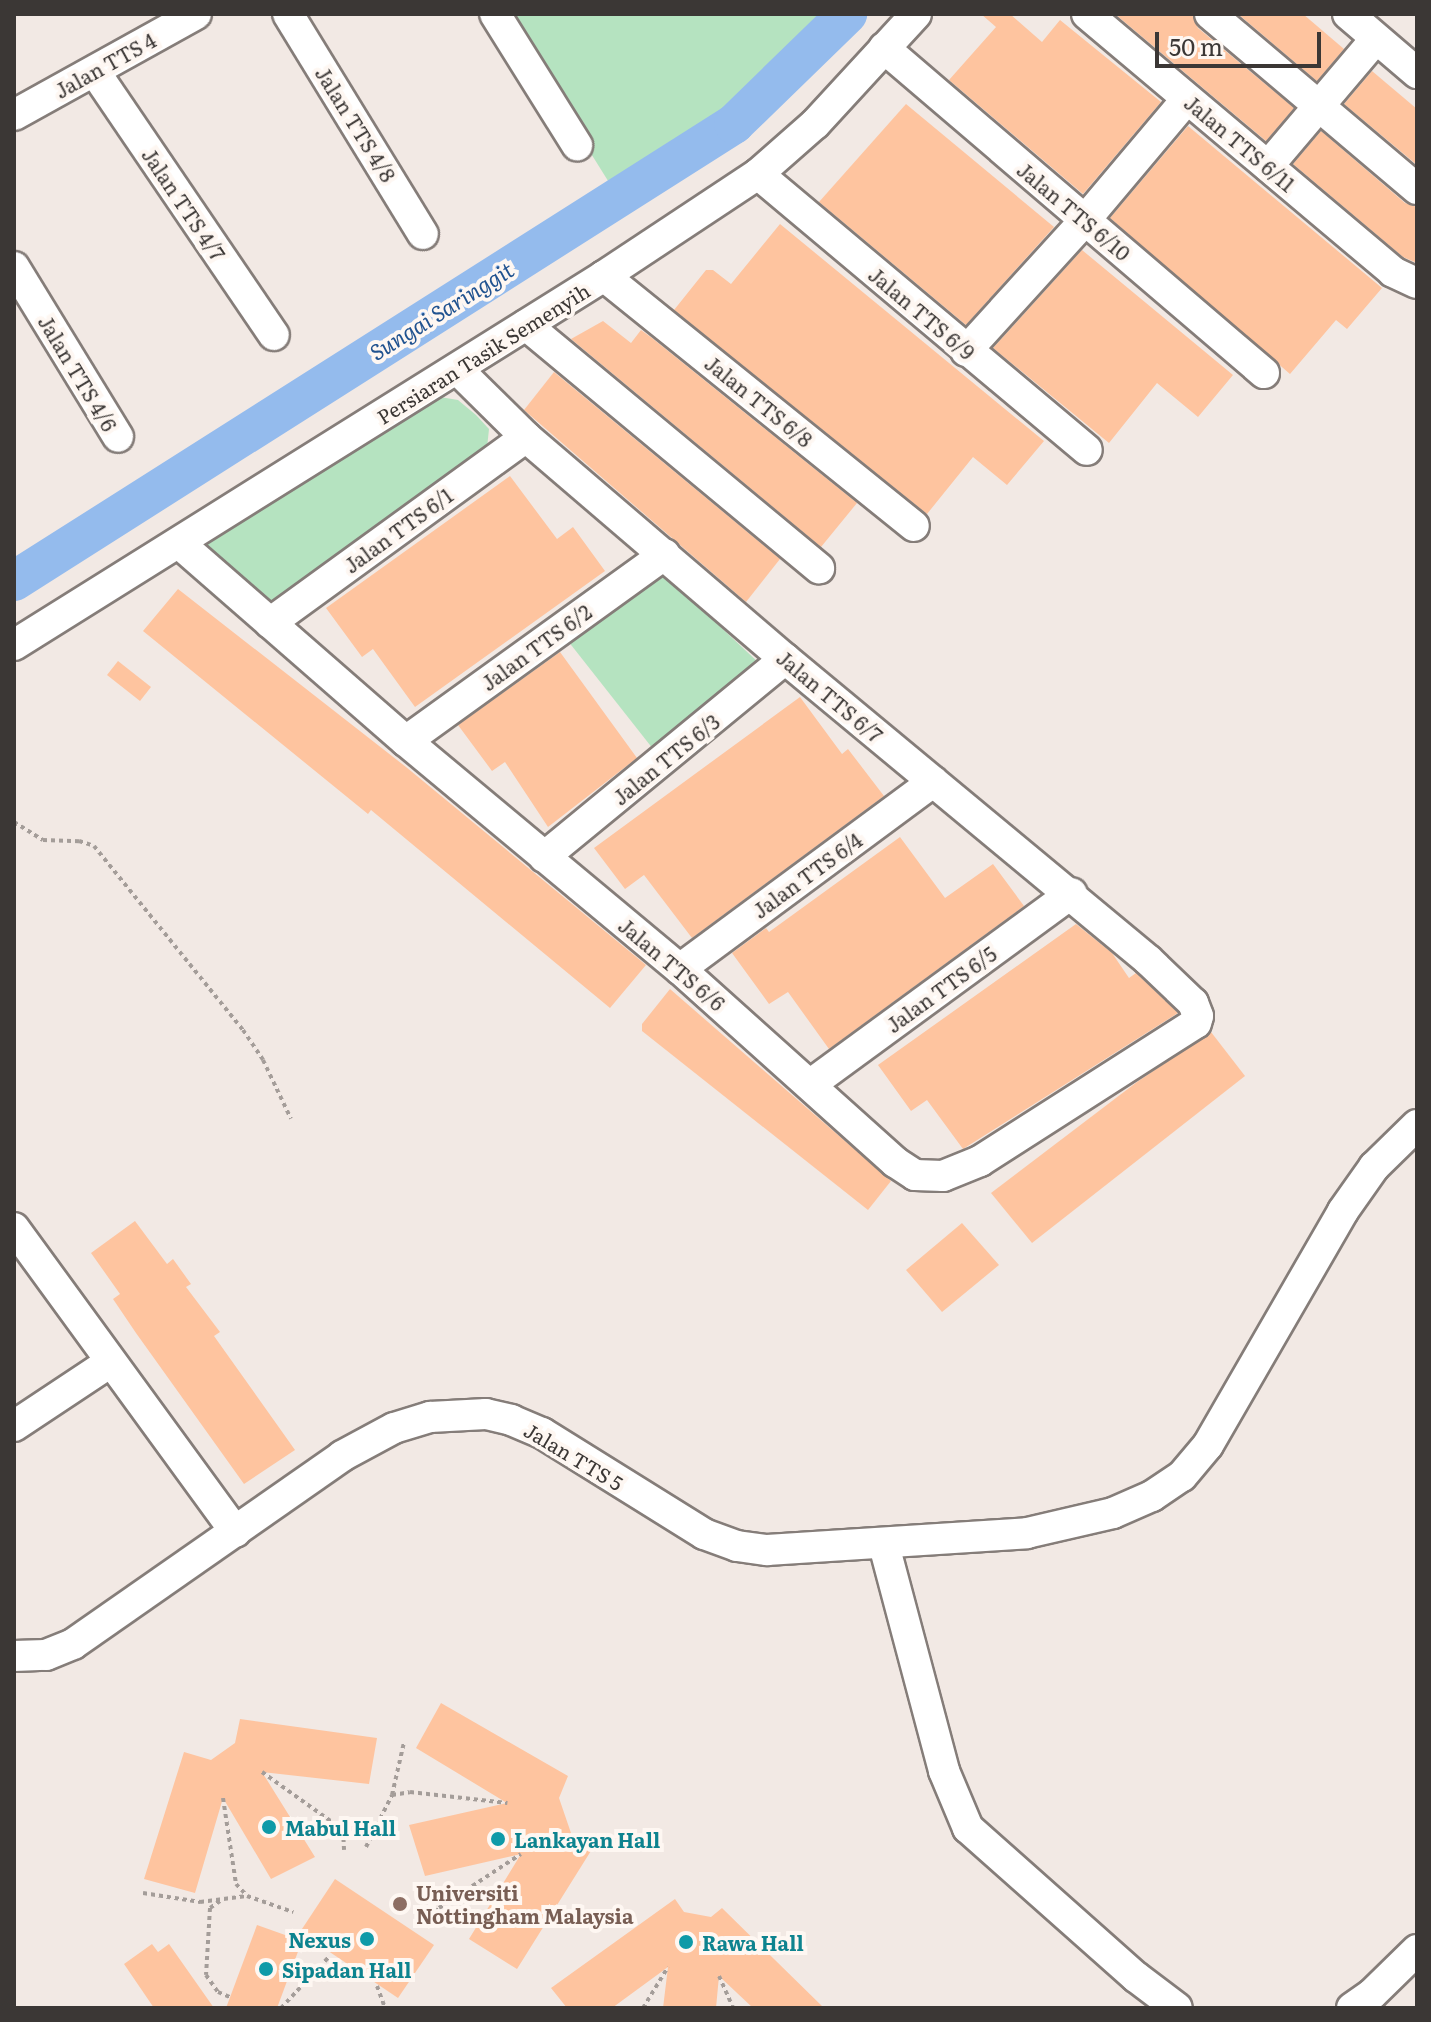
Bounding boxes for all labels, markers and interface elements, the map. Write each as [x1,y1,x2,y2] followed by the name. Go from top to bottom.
[1159,16,1325,66] scale bar
[50,27,160,103] street label: Jalan TTS 4
[1169,28,1223,63] text: 50 m
[311,62,401,186] street label: Jalan TTS 4/8
[1180,90,1300,196] street label: Jalan TTS 6/11
[138,143,230,265] street label: Jalan TTS 4/7
[1013,157,1135,265] street label: Jalan TTS 6/10
[364,255,518,365] water label: Sungai Saringgit
[864,262,980,364] street label: Jalan TTS 6/9
[372,278,594,428] street label: Persiaran Tasik Semenyih
[34,311,122,435] street label: Jalan TTS 4/6
[701,350,817,452] street label: Jalan TTS 6/8
[339,483,457,577] street label: Jalan TTS 6/1
[476,599,596,695] street label: Jalan TTS 6/2
[772,645,888,747] street label: Jalan TTS 6/7
[608,709,724,809] street label: Jalan TTS 6/3
[748,827,866,923] street label: Jalan TTS 6/4
[614,913,730,1015] street label: Jalan TTS 6/6
[881,941,1001,1037] street label: Jalan TTS 6/5
[520,1417,628,1495] street label: Jalan TTS 5
[285,1815,396,1839] place label: Mabul Hall
[260,1818,278,1836] marker: Mabul Hall
[514,1827,660,1851] place label: Lankayan Hall
[489,1830,507,1848] marker: Lankayan Hall
[416,1880,633,1927] place label: Universiti Nottingham Malaysia
[391,1895,409,1913] marker: Universiti Nottingham Malaysia
[288,1927,351,1951] place label: Nexus
[358,1930,376,1948] marker: Nexus
[702,1930,804,1954] place label: Rawa Hall
[677,1933,695,1951] marker: Rawa Hall
[282,1957,411,1981] place label: Sipadan Hall
[257,1960,275,1978] marker: Sipadan Hall

